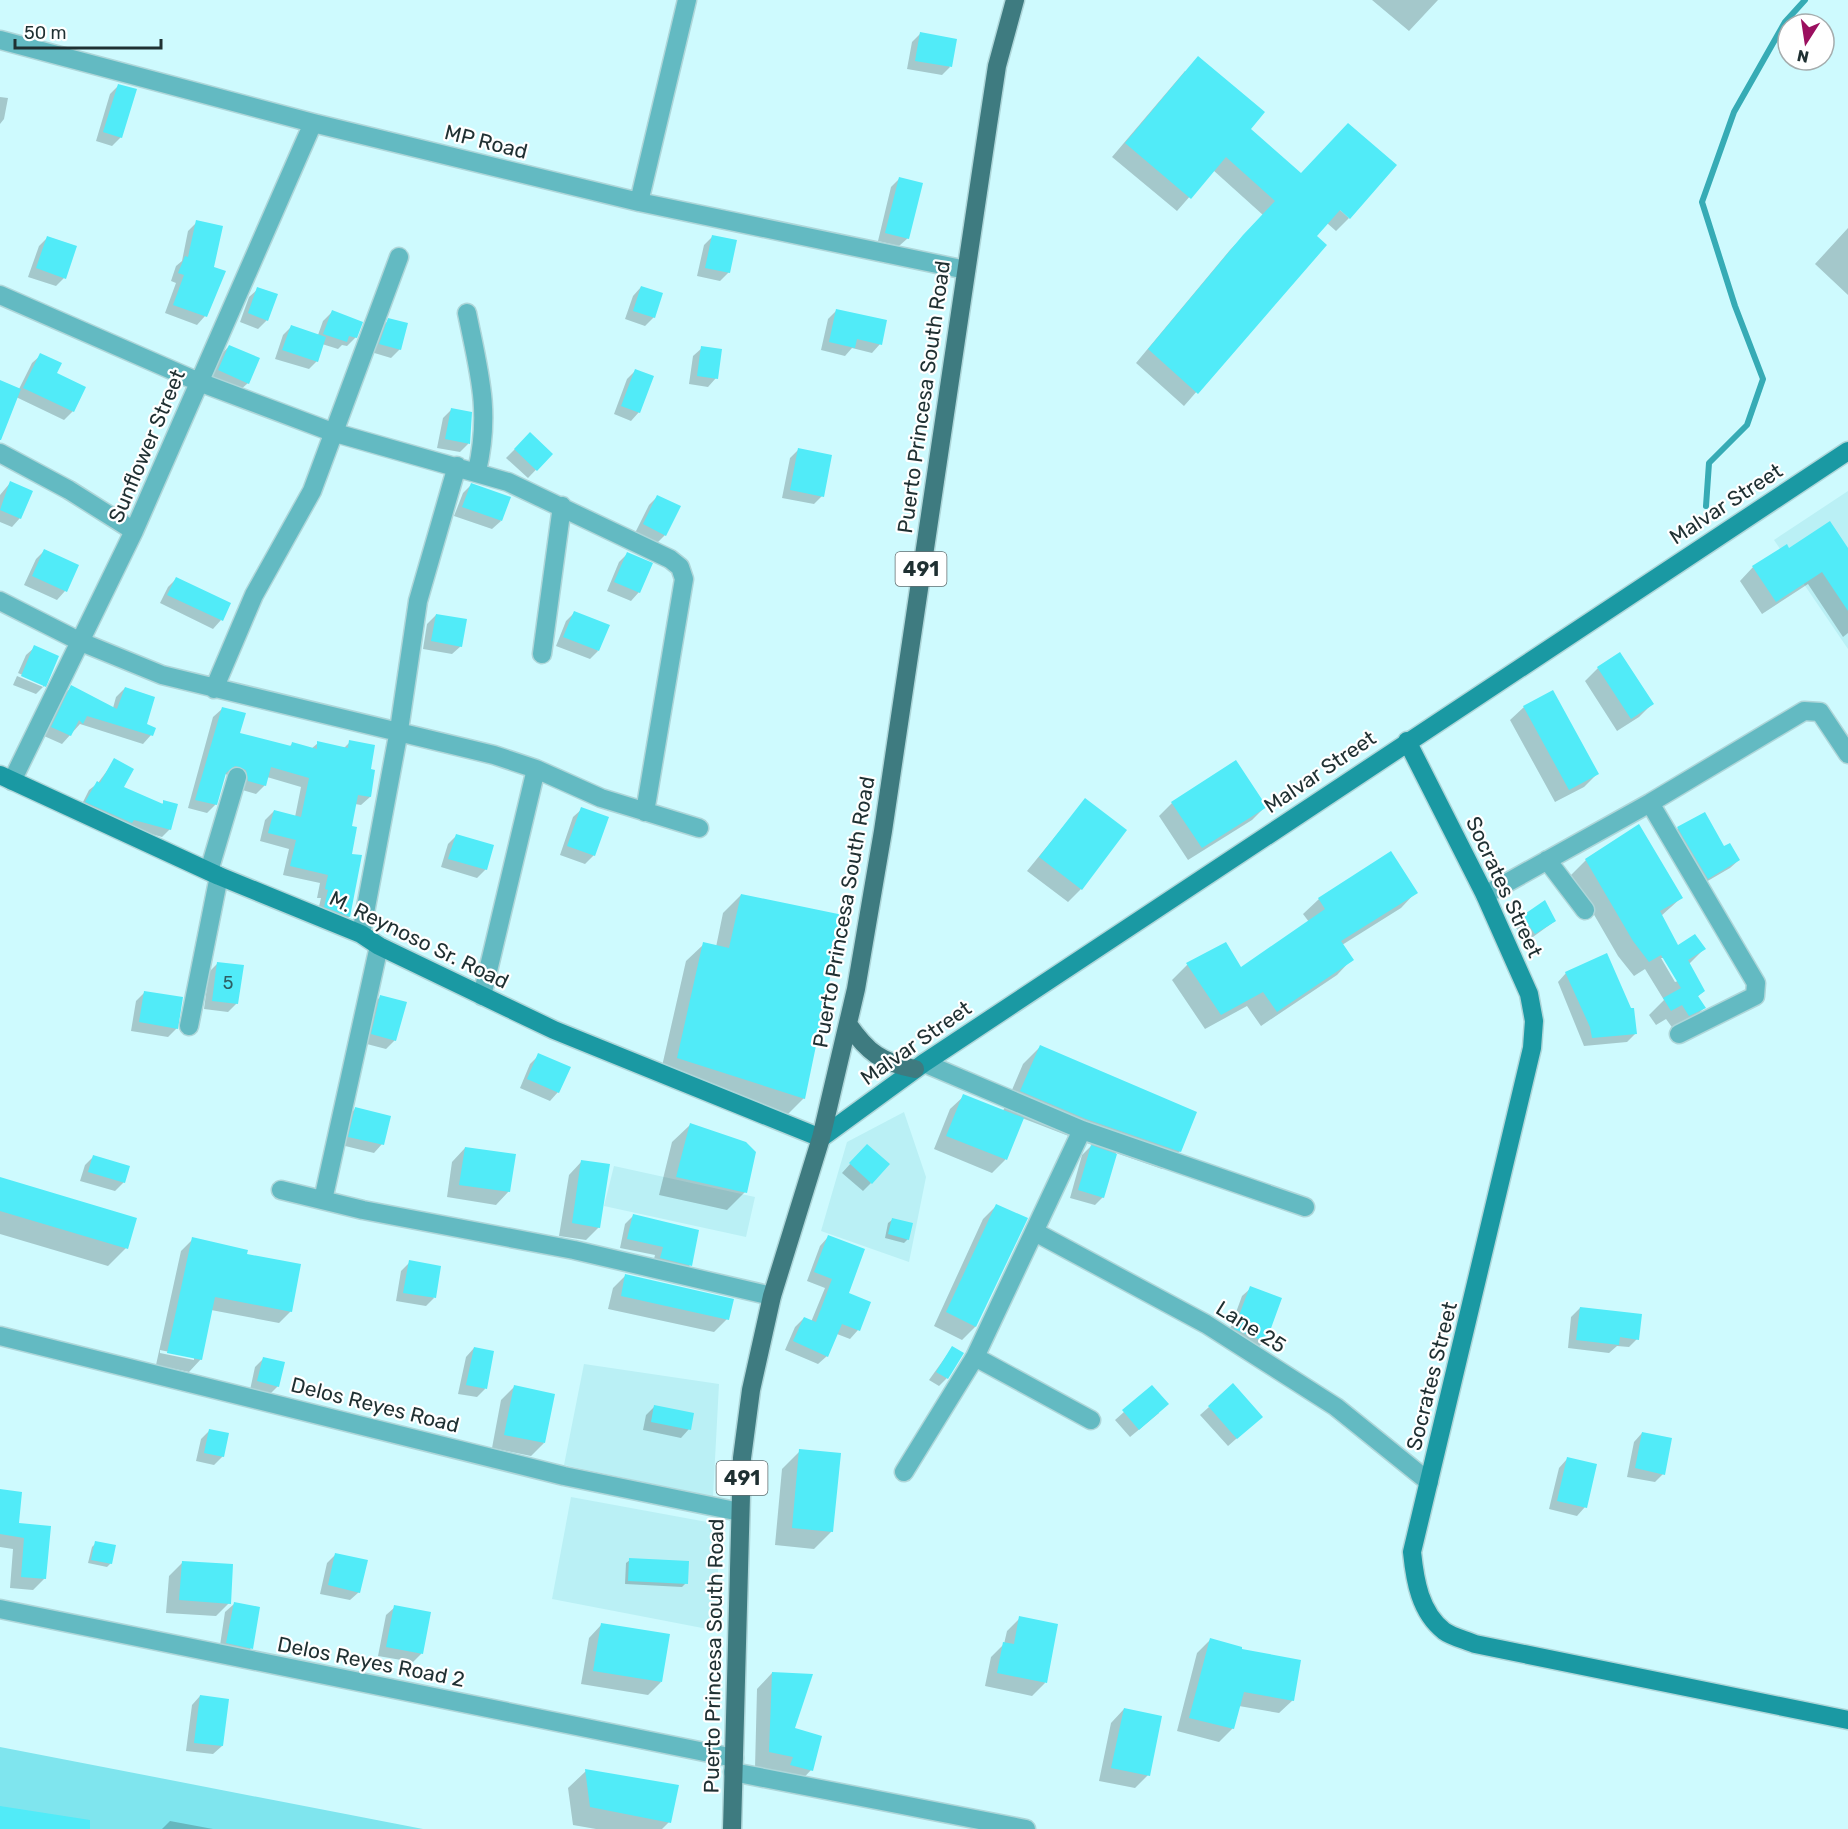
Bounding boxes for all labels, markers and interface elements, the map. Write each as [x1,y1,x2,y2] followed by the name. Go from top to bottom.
[15,12,160,50] scale bar
[1776,12,1836,72] north arrow
[24,22,67,44] text: 50 m
[1795,46,1811,67] text: N
[442,119,530,164] street label: MP Road
[892,259,955,535] street label: Puerto Princesa South Road
[103,365,190,526] street label: Sunflower Street
[1665,458,1787,549] street label: Malvar Street
[896,552,946,586] road number: 491
[1259,725,1380,818] street label: Malvar Street
[807,774,880,1050] street label: Puerto Princesa South Road
[1461,812,1548,961] street label: Socrates Street
[326,885,513,994] street label: M. Reynoso Sr. Road
[223,972,233,994] house number: 5
[855,995,976,1090] street label: Malvar Street
[1212,1295,1291,1358] street label: Lane 25
[1401,1299,1462,1453] street label: Socrates Street
[288,1371,462,1438] street label: Delos Reyes Road
[716,1461,768,1495] road number: 491
[699,1518,728,1794] street label: Puerto Princesa South Road
[275,1631,467,1692] street label: Delos Reyes Road 2

